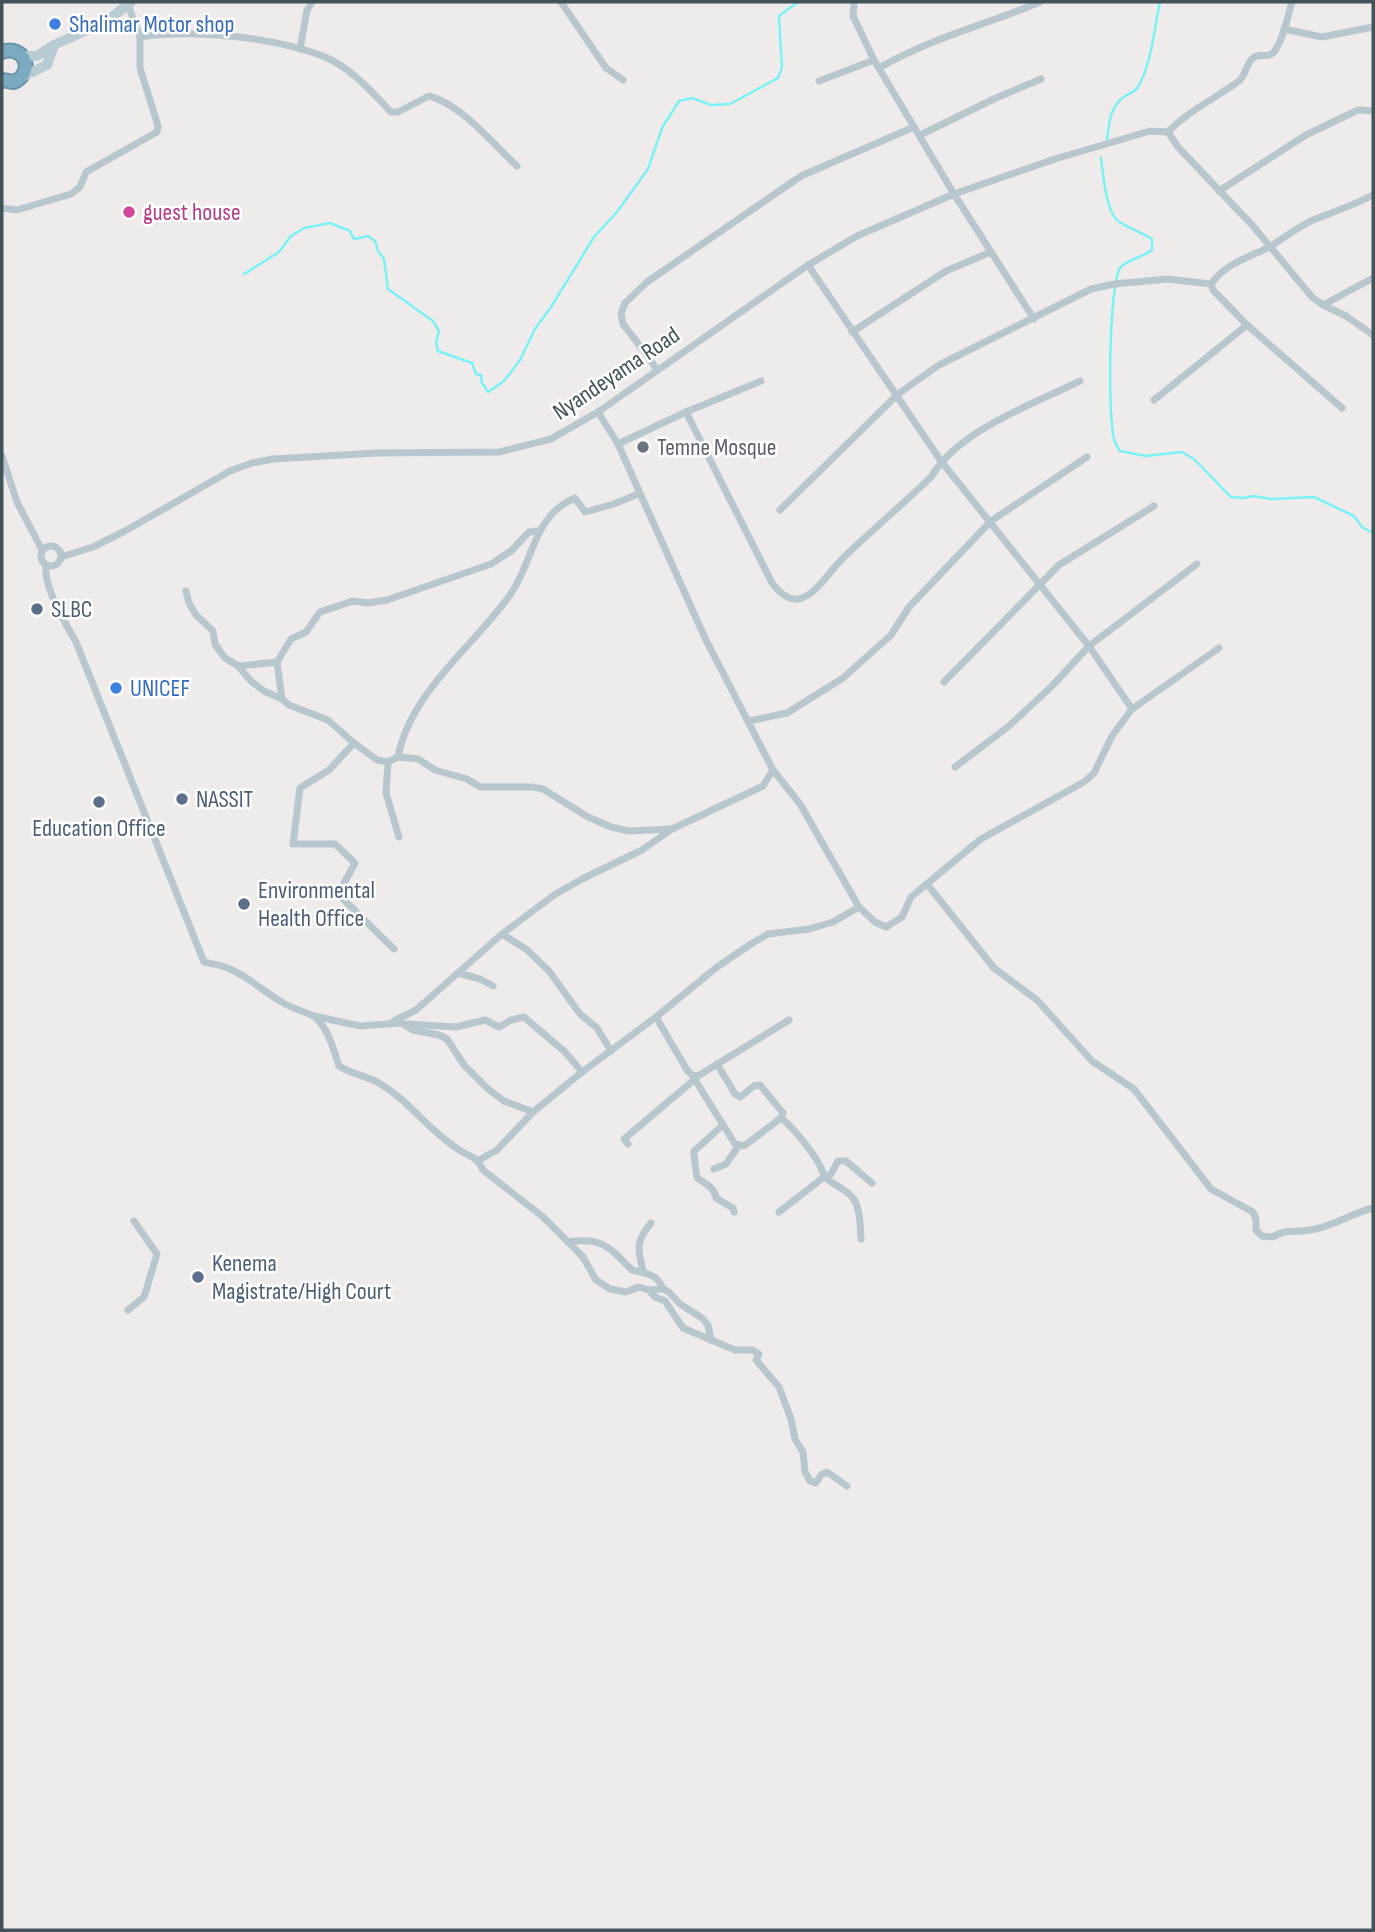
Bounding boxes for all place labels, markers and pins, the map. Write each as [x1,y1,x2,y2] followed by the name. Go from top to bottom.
[69,10,234,39] place label: Shalimar Motor shop
[47,16,63,32] marker: Shalimar Motor shop
[143,198,241,227] place label: guest house
[121,204,137,220] marker: guest house
[657,433,776,462] place label: Temne Mosque
[635,439,651,455] marker: Temne Mosque
[51,595,93,624] place label: SLBC
[29,601,45,617] marker: SLBC
[130,674,190,703] place label: UNICEF
[108,680,124,696] marker: UNICEF
[196,785,254,814] place label: NASSIT
[174,791,190,807] marker: NASSIT
[91,794,107,810] marker: Education Office
[32,814,166,843] place label: Education Office
[258,876,375,933] place label: Environmental Health Office
[236,896,252,912] marker: Environmental Health Office
[212,1249,391,1306] place label: Kenema Magistrate/High Court
[190,1269,206,1285] marker: Kenema Magistrate/High Court

